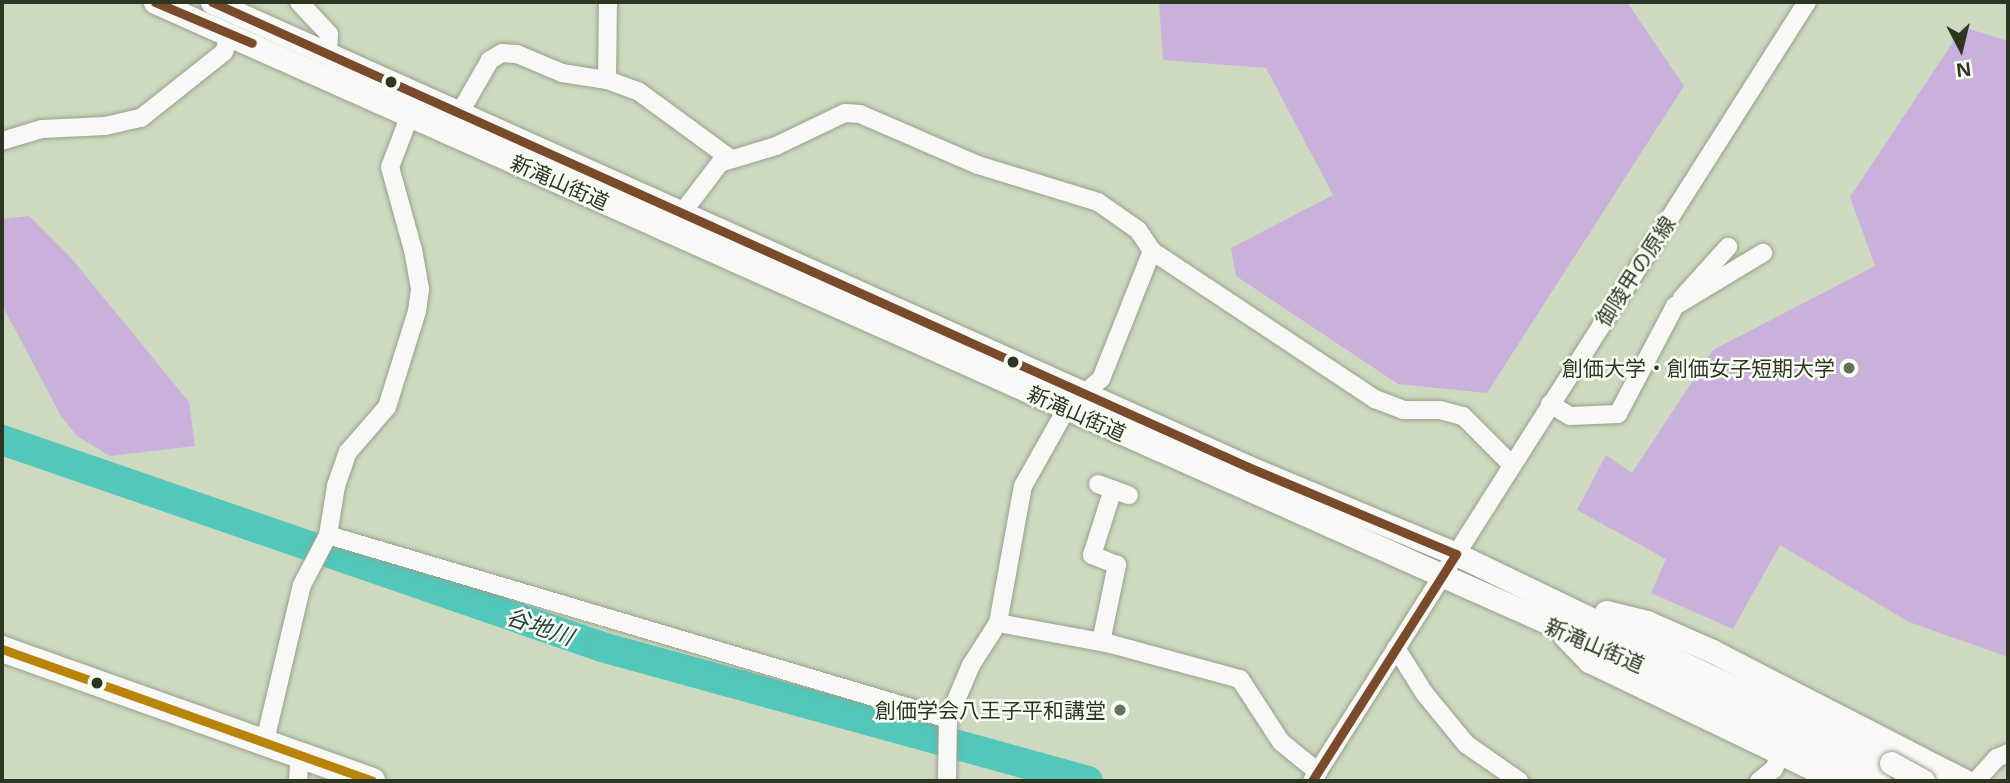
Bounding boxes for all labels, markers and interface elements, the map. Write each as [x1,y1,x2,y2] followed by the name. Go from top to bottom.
[1926,14,1996,84] north arrow
[1954,56,1973,84] text: N
[384,75,398,89] unlabelled marker
[507,149,613,215] street label: 新滝山街道
[1590,211,1680,331] street label: 御陵甲の原線
[1006,355,1020,369] unlabelled marker
[1562,355,1835,381] place label: 創価大学・創価女子短期大学
[1841,360,1857,376] marker: 創価大学・創価女子短期大学
[1024,380,1130,446] street label: 新滝山街道
[503,602,577,650] water label: 谷地川
[1542,613,1648,677] street label: 新滝山街道
[90,676,104,690] unlabelled marker
[875,697,1106,723] place label: 創価学会八王子平和講堂
[1112,702,1128,718] marker: 創価学会八王子平和講堂

